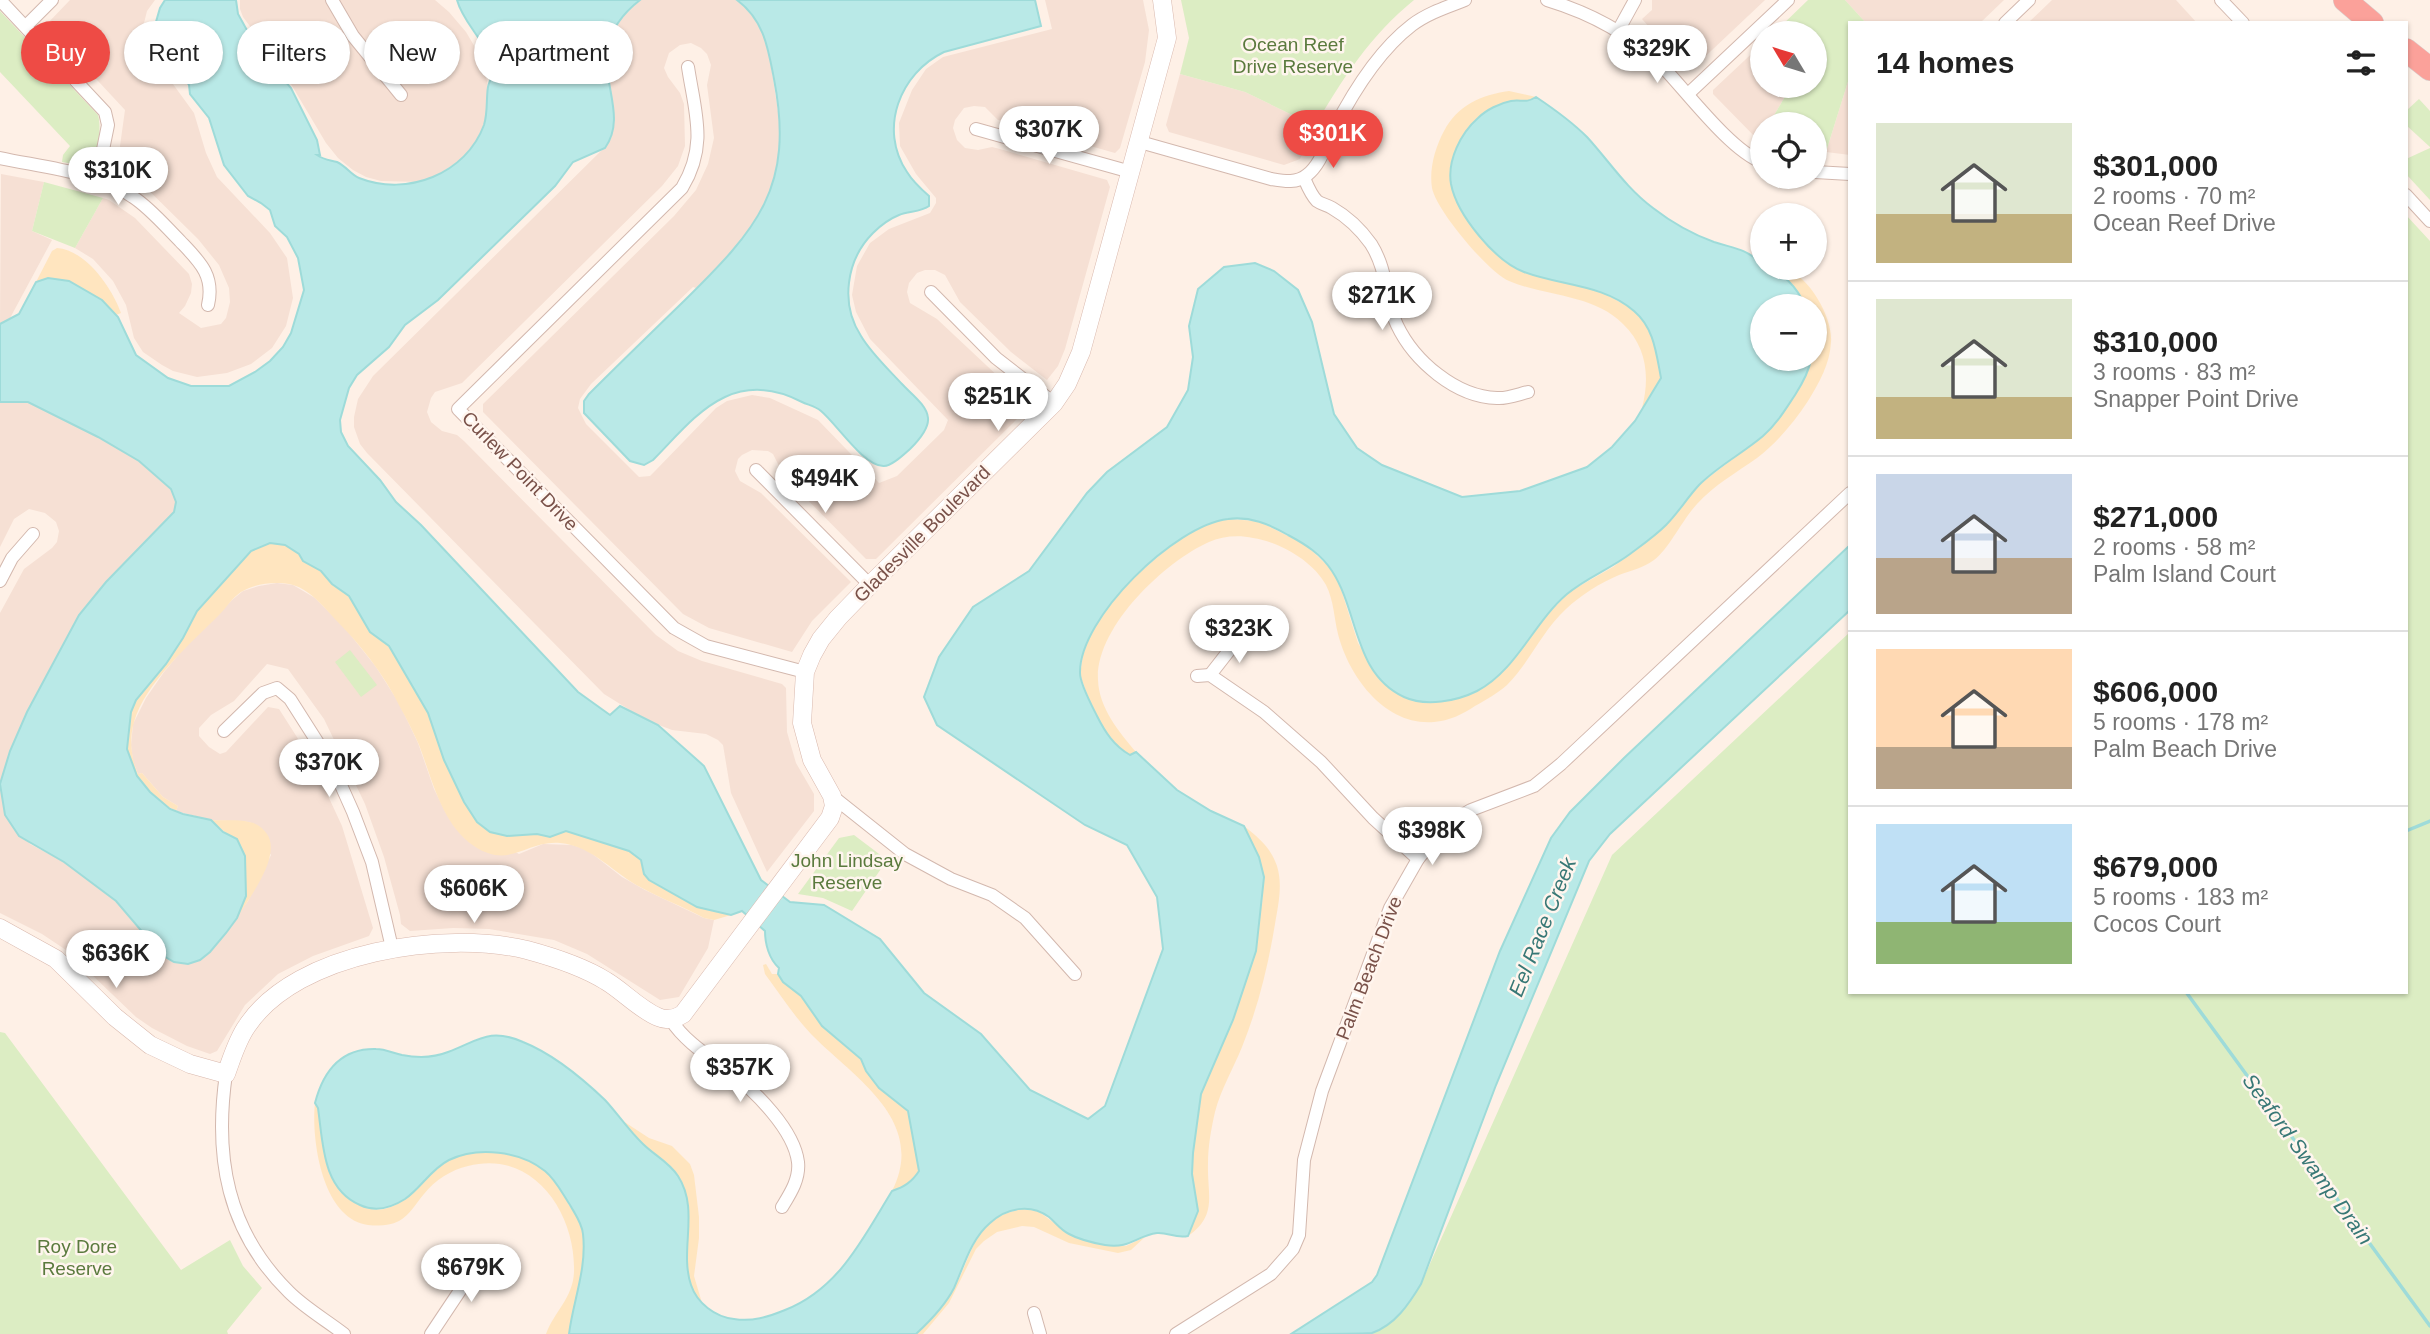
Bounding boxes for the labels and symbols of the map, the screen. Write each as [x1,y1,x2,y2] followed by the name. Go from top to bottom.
[1750,21,1827,98] north arrow
[1608,25,1706,85] pin: $329K
[1233,34,1353,77] park label: Ocean Reef Drive Reserve
[1000,106,1098,166] pin: $307K
[1284,110,1382,170] pin: $301K
[69,148,167,207] pin: $310K
[1333,272,1431,332] pin: $271K
[949,374,1047,433] pin: $251K
[458,407,582,535] street label: Curlew Point Drive
[776,456,874,515] pin: $494K
[850,462,994,606] street label: Gladesville Boulevard
[1190,606,1288,665] pin: $323K
[280,740,378,799] pin: $370K
[1383,808,1481,867] pin: $398K
[791,850,903,893] park label: John Lindsay Reserve
[1504,853,1581,999] water label: Eel Race Creek
[425,866,523,925] pin: $606K
[1332,893,1406,1043] street label: Palm Beach Drive
[67,930,165,990] pin: $636K
[691,1044,789,1104] pin: $357K
[2238,1069,2378,1249] water label: Seaford Swamp Drain
[37,1236,117,1279] park label: Roy Dore Reserve
[422,1244,520,1304] pin: $679K

